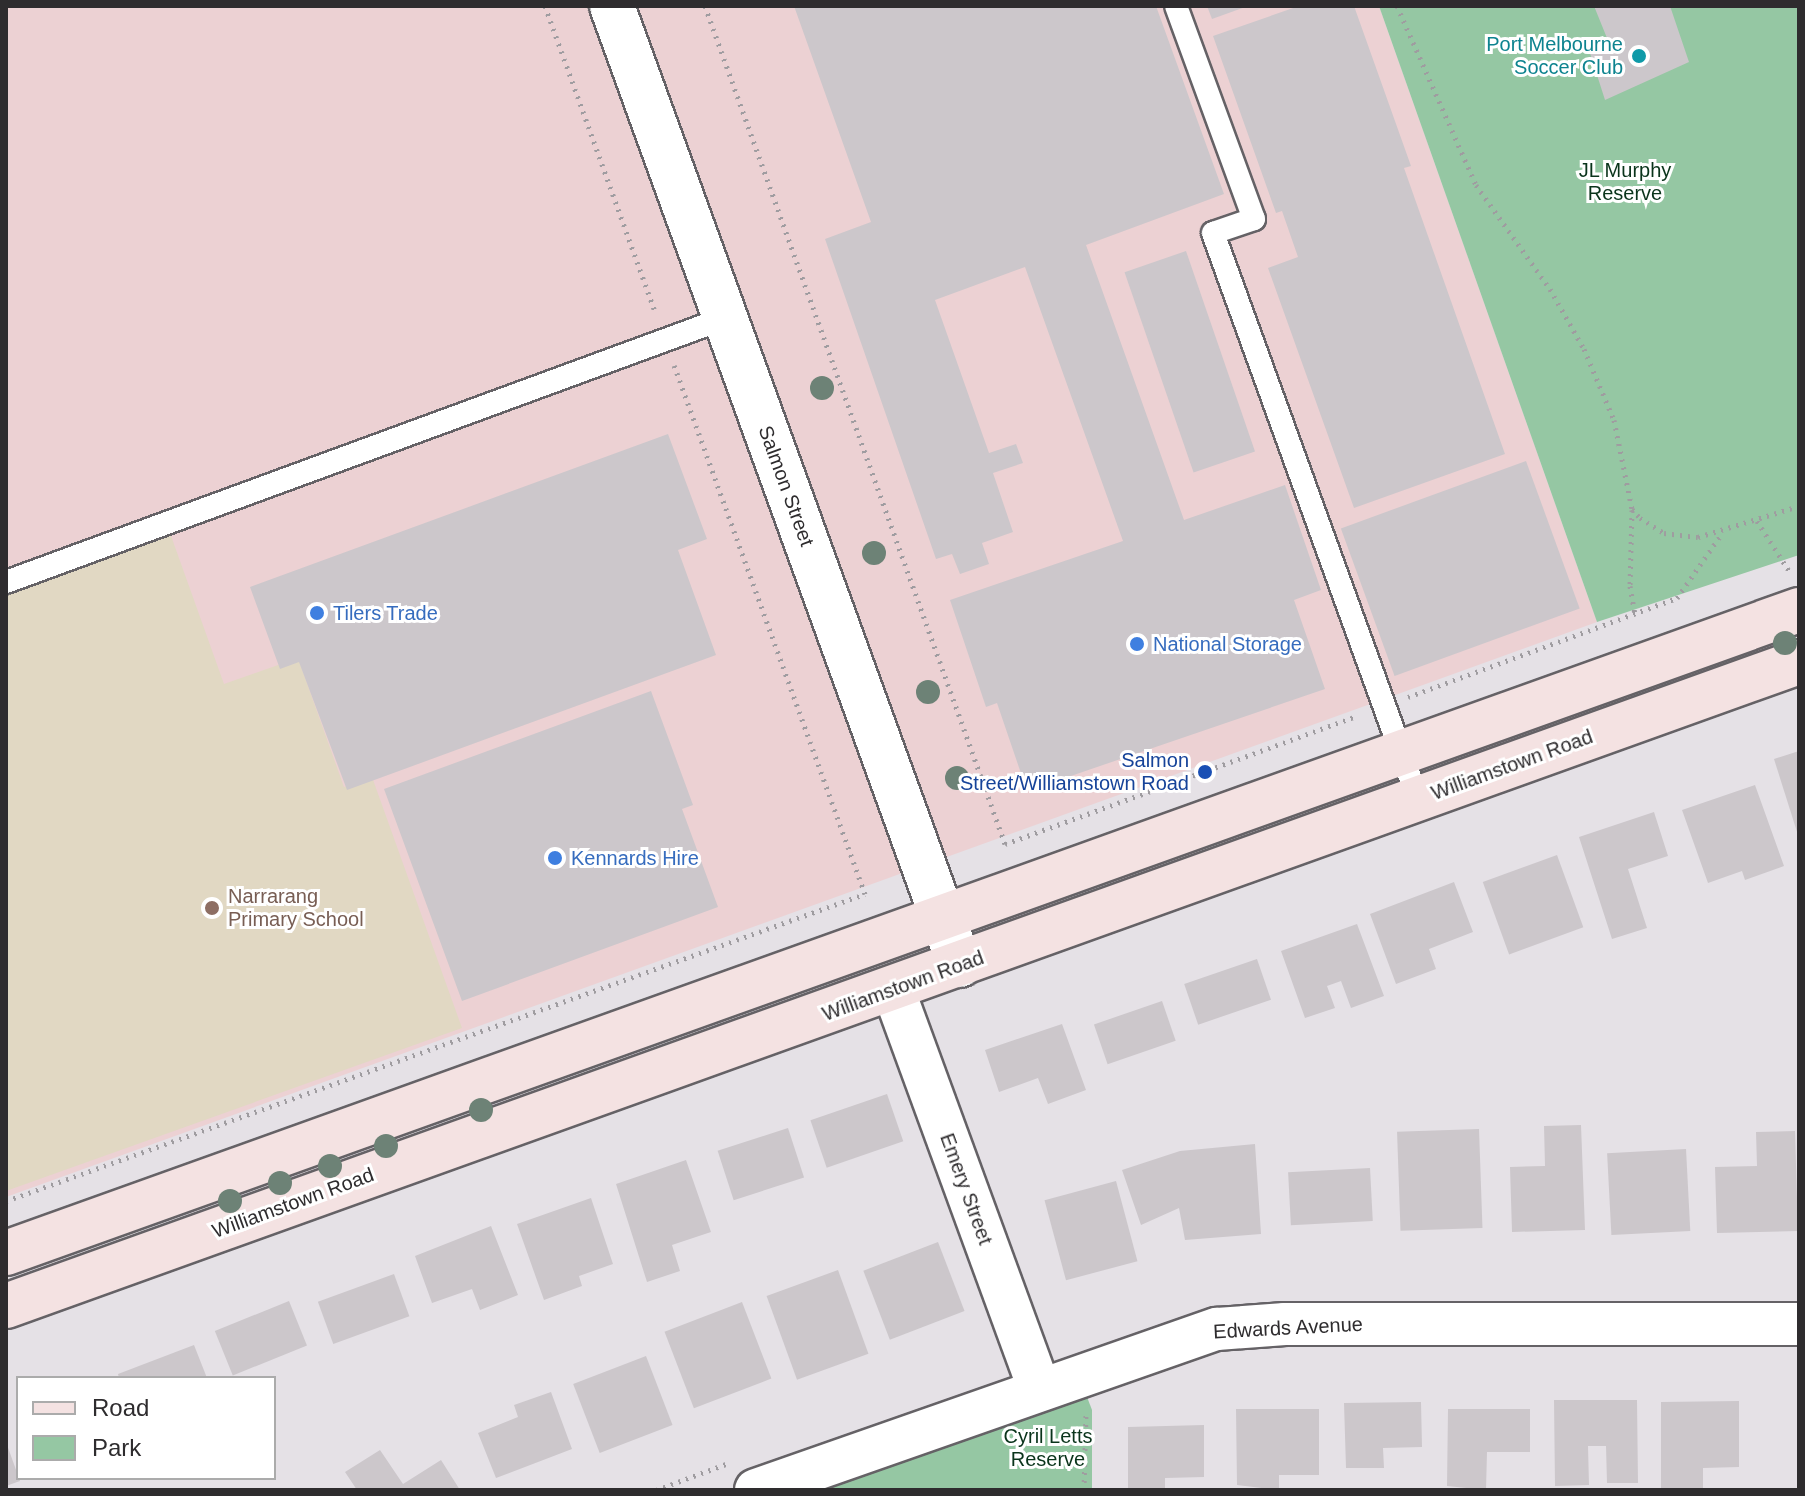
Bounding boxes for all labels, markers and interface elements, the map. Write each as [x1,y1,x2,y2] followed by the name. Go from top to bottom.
[1486,32,1623,79] place label: Port Melbourne Soccer Club
[1630,47,1648,65] marker: Port Melbourne Soccer Club
[1578,158,1672,205] park label: JL Murphy Reserve
[753,422,819,550] street label: Salmon Street
[333,601,438,625] place label: Tilers Trade
[308,604,326,622] marker: Tilers Trade
[1153,632,1302,656] place label: National Storage
[1128,635,1146,653] marker: National Storage
[1428,725,1596,805] street label: Williamstown Road
[960,748,1189,795] place label: Salmon Street/Williamstown Road
[1196,763,1214,781] marker: Salmon Street/Williamstown Road
[571,846,699,870] place label: Kennards Hire
[546,849,564,867] marker: Kennards Hire
[228,884,364,931] place label: Narrarang Primary School
[203,899,221,917] marker: Narrarang Primary School
[819,946,987,1026] street label: Williamstown Road
[935,1130,997,1248] street label: Emery Street
[209,1163,377,1243] street label: Williamstown Road
[1212,1312,1364,1344] street label: Edwards Avenue
[16,1376,276,1480] legend
[92,1394,149,1421] text: Road
[1004,1424,1092,1471] park label: Cyril Letts Reserve
[92,1434,141,1461] text: Park

